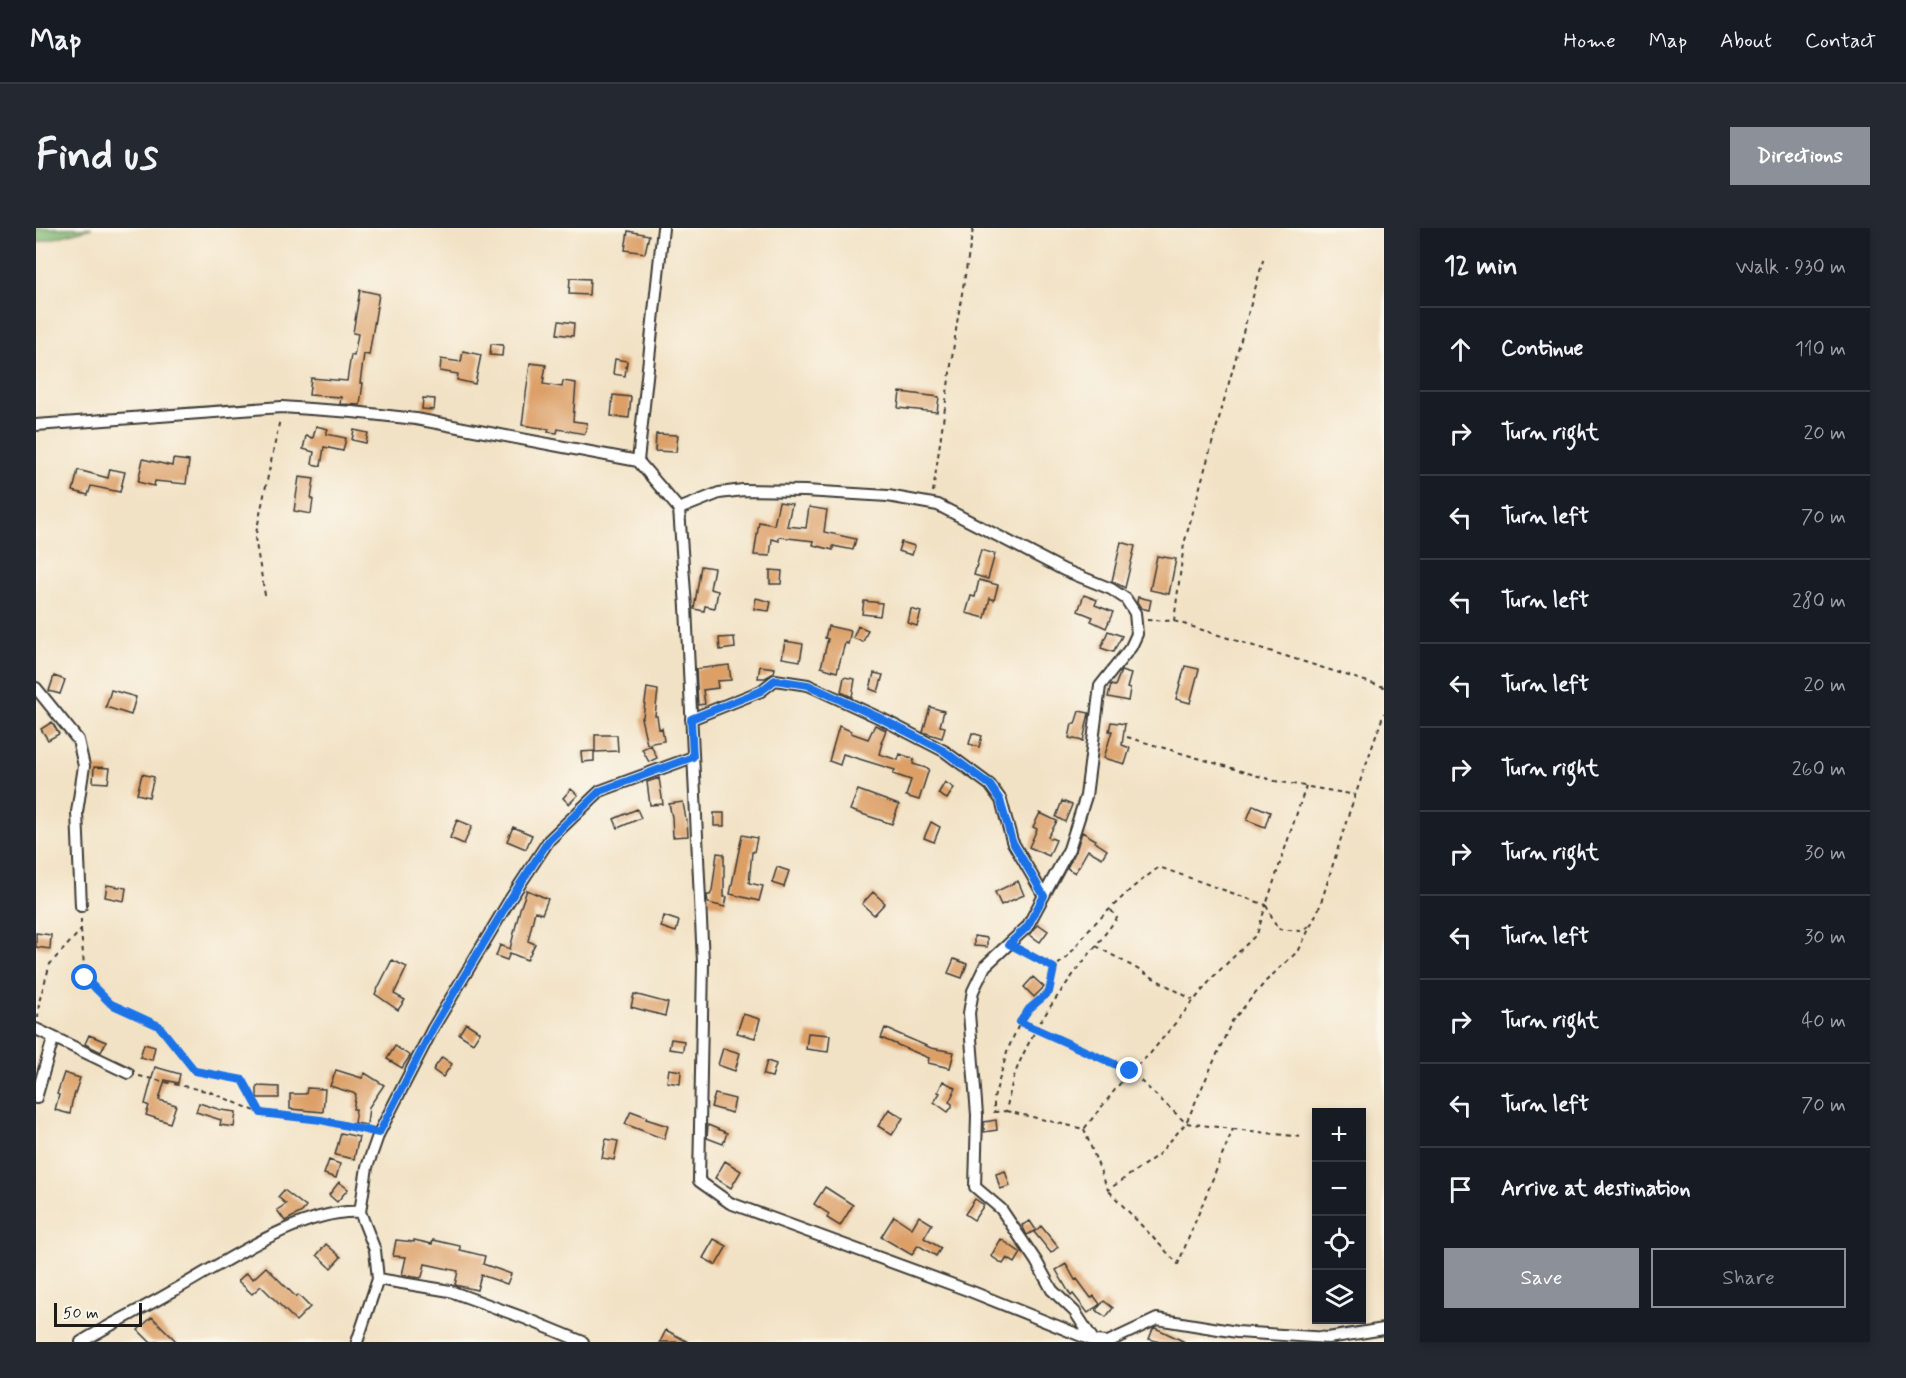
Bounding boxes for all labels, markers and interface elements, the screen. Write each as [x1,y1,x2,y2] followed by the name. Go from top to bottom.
[30,23,81,60] text: Map
[1564,27,1616,55] text: Home
[1649,27,1687,55] text: Map
[1720,27,1772,55] text: About
[1805,27,1876,55] text: Contact
[1730,127,1870,185] button: Directions
[36,129,158,184] text: Find us
[1444,250,1518,284] text: 12 min
[1736,254,1846,281] text: Walk · 930 m
[1444,333,1477,366] icon: ahead
[1501,335,1583,363] text: Continue
[1795,336,1846,363] text: 110 m
[1444,417,1477,450] icon: right
[1501,419,1599,447] text: Turn right
[1803,420,1846,447] text: 20 m
[1444,501,1477,534] icon: left
[1501,503,1589,531] text: Turn left
[1801,504,1846,531] text: 70 m
[1444,585,1477,618] icon: left
[1501,587,1589,615] text: Turn left
[1792,588,1846,615] text: 280 m
[1444,669,1477,702] icon: left
[1501,671,1589,699] text: Turn left
[1803,672,1846,699] text: 20 m
[1444,753,1477,786] icon: right
[1501,755,1599,783] text: Turn right
[1792,756,1846,783] text: 260 m
[1444,837,1477,870] icon: right
[1501,839,1599,867] text: Turn right
[1804,840,1846,867] text: 30 m
[1444,921,1477,954] icon: left
[1501,923,1589,951] text: Turn left
[1804,924,1846,951] text: 30 m
[71,964,97,990] route start
[1444,1005,1477,1038] icon: right
[1501,1007,1599,1035] text: Turn right
[1802,1008,1846,1035] text: 40 m
[1116,1057,1142,1083] route end
[1444,1089,1477,1122] icon: left
[1501,1091,1589,1119] text: Turn left
[1801,1092,1846,1119] text: 70 m
[1312,1108,1366,1324] map controls
[1312,1108,1366,1162] button: +
[1312,1162,1366,1216] button: −
[1444,1173,1477,1206] icon: arrive
[1501,1175,1691,1203] text: Arrive at destination
[1312,1216,1366,1270] button: locate
[1444,1248,1639,1308] button: Save
[1651,1248,1846,1308] button: Share
[1312,1270,1366,1324] button: layers
[54,1300,142,1328] scale bar
[63,1303,99,1324] text: 50 m

